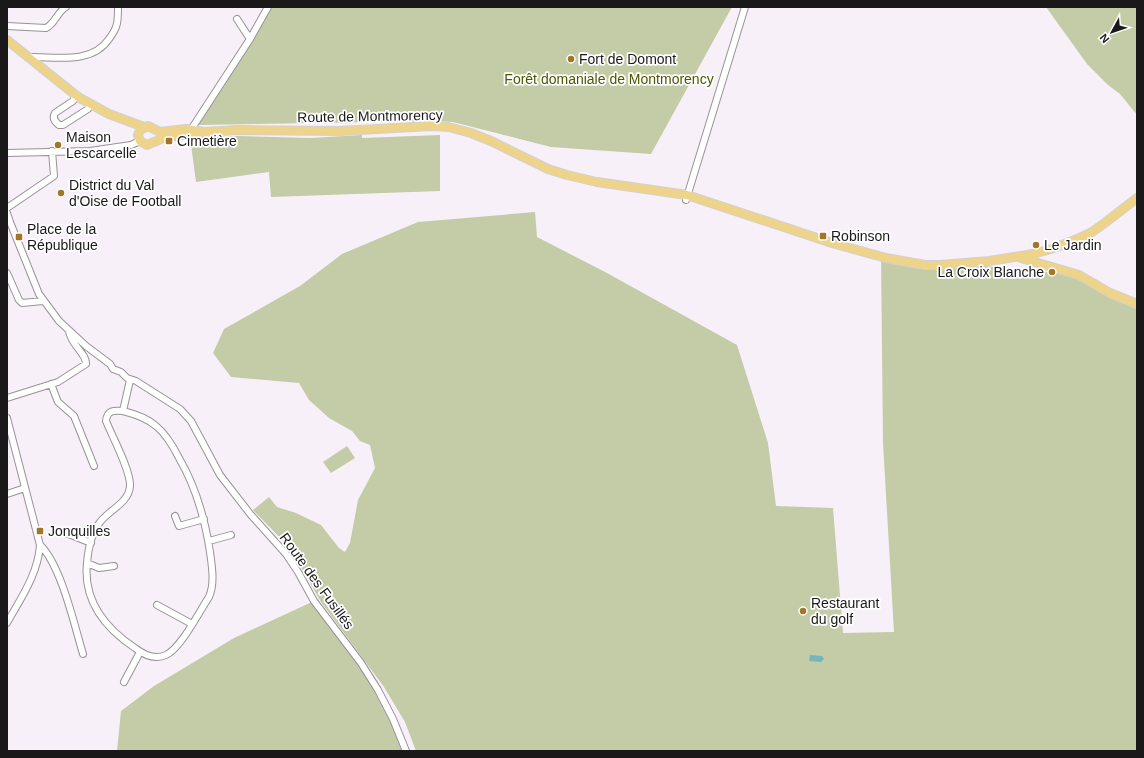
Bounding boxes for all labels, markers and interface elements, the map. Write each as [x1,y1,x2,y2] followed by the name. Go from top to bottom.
[1092,12,1132,52] north arrow
[1097,31,1111,45] text: N
[579,51,676,67] place label: Fort de Domont
[566,54,576,64] marker: Fort de Domont
[504,71,714,87] park label: Forêt domaniale de Montmorency
[297,107,443,125] street label: Route de Montmorency
[66,129,137,161] place label: Maison Lescarcelle
[177,133,237,149] place label: Cimetière
[164,136,174,146] marker: Cimetière
[53,140,63,150] marker: Maison Lescarcelle
[69,177,181,209] place label: District du Val d'Oise de Football
[56,188,66,198] marker: District du Val d'Oise de Football
[27,221,98,253] place label: Place de la République
[831,228,890,244] place label: Robinson
[818,231,828,241] marker: Robinson
[14,232,24,242] marker: Place de la République
[1044,237,1102,253] place label: Le Jardin
[1031,240,1041,250] marker: Le Jardin
[937,264,1044,280] place label: La Croix Blanche
[1047,267,1057,277] marker: La Croix Blanche
[48,523,110,539] place label: Jonquilles
[35,526,45,536] marker: Jonquilles
[277,530,357,632] street label: Route des Fusillés
[811,595,880,627] place label: Restaurant du golf
[798,606,808,616] marker: Restaurant du golf

